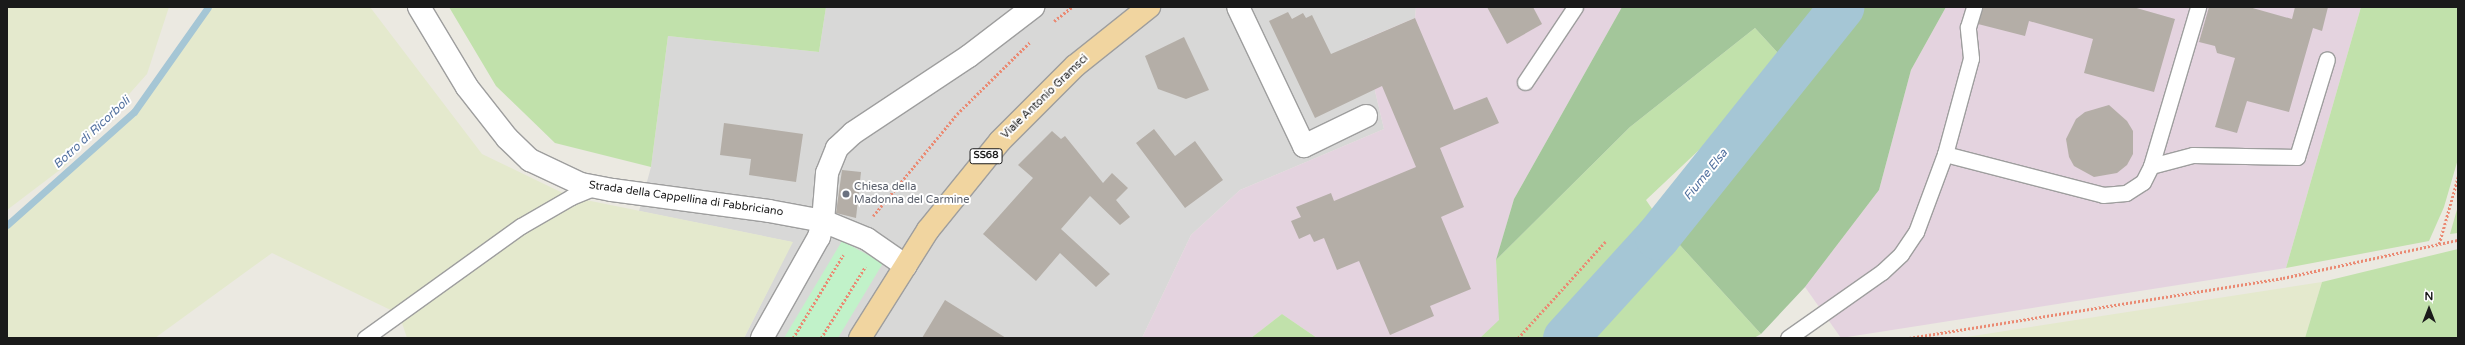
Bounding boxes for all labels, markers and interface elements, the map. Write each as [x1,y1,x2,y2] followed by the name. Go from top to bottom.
[999,52,1091,142] street label: Viale Antonio Gramsci
[51,94,133,172] water label: Botro di Ricorboli
[1681,147,1731,203] water label: Fiume Elsa
[969,148,1003,164] road number: SS68
[588,179,784,219] street label: Strada della Cappellina di Fabbriciano
[854,181,969,207] place label: Chiesa della Madonna del Carmine
[841,189,851,199] marker: Chiesa della Madonna del Carmine
[2409,289,2449,329] north arrow
[2425,290,2433,303] text: N

